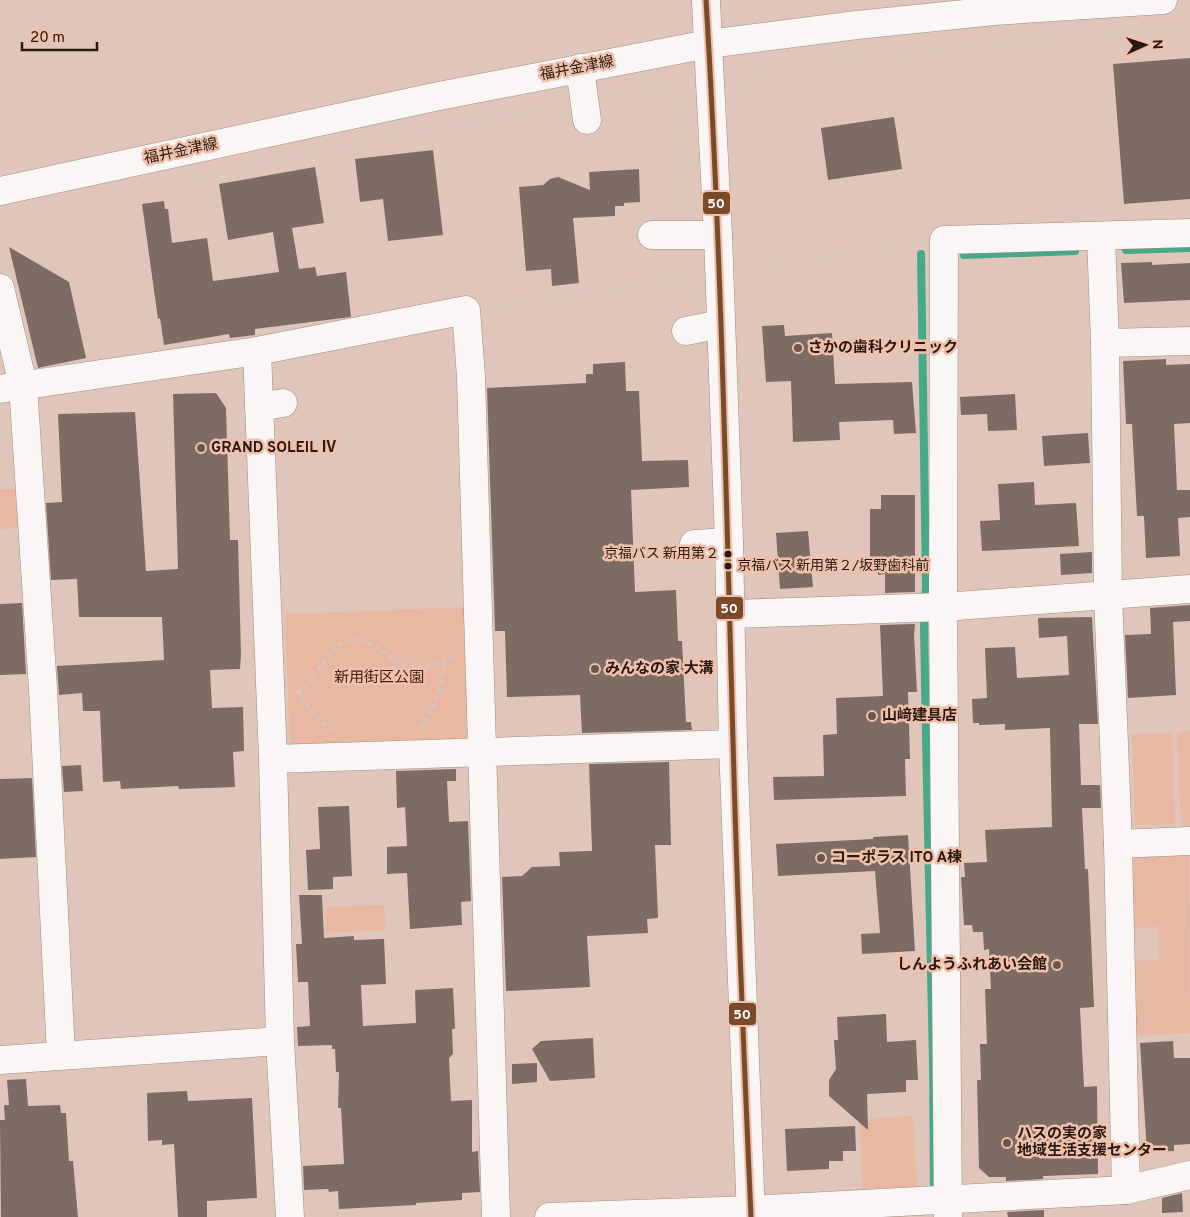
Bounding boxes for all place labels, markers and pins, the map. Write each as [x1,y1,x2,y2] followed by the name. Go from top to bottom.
[808,339,958,358] place label: さかの歯科クリニック
[792,342,804,354] marker: さかの歯科クリニック
[211,439,336,458] place label: GRAND SOLEIL Ⅳ
[195,442,207,454] marker: GRAND SOLEIL Ⅳ
[604,545,719,563] place label: 京福バス 新用第２
[723,549,733,559] marker: 京福バス 新用第２
[737,557,929,575] place label: 京福バス 新用第２/坂野歯科前
[723,561,733,571] marker: 京福バス 新用第２/坂野歯科前
[605,660,714,679] place label: みんなの家 大溝
[589,663,601,675] marker: みんなの家 大溝
[882,707,957,726] place label: 山﨑建具店
[866,710,878,722] marker: 山﨑建具店
[831,848,962,868] place label: コーポラス ITO A棟
[815,852,827,864] marker: コーポラス ITO A棟
[897,956,1047,975] place label: しんようふれあい会館
[1051,959,1063,971] marker: しんようふれあい会館
[1017,1125,1167,1161] place label: ハスの実の家 地域生活支援センター
[1001,1137,1013,1149] marker: ハスの実の家 地域生活支援センター

